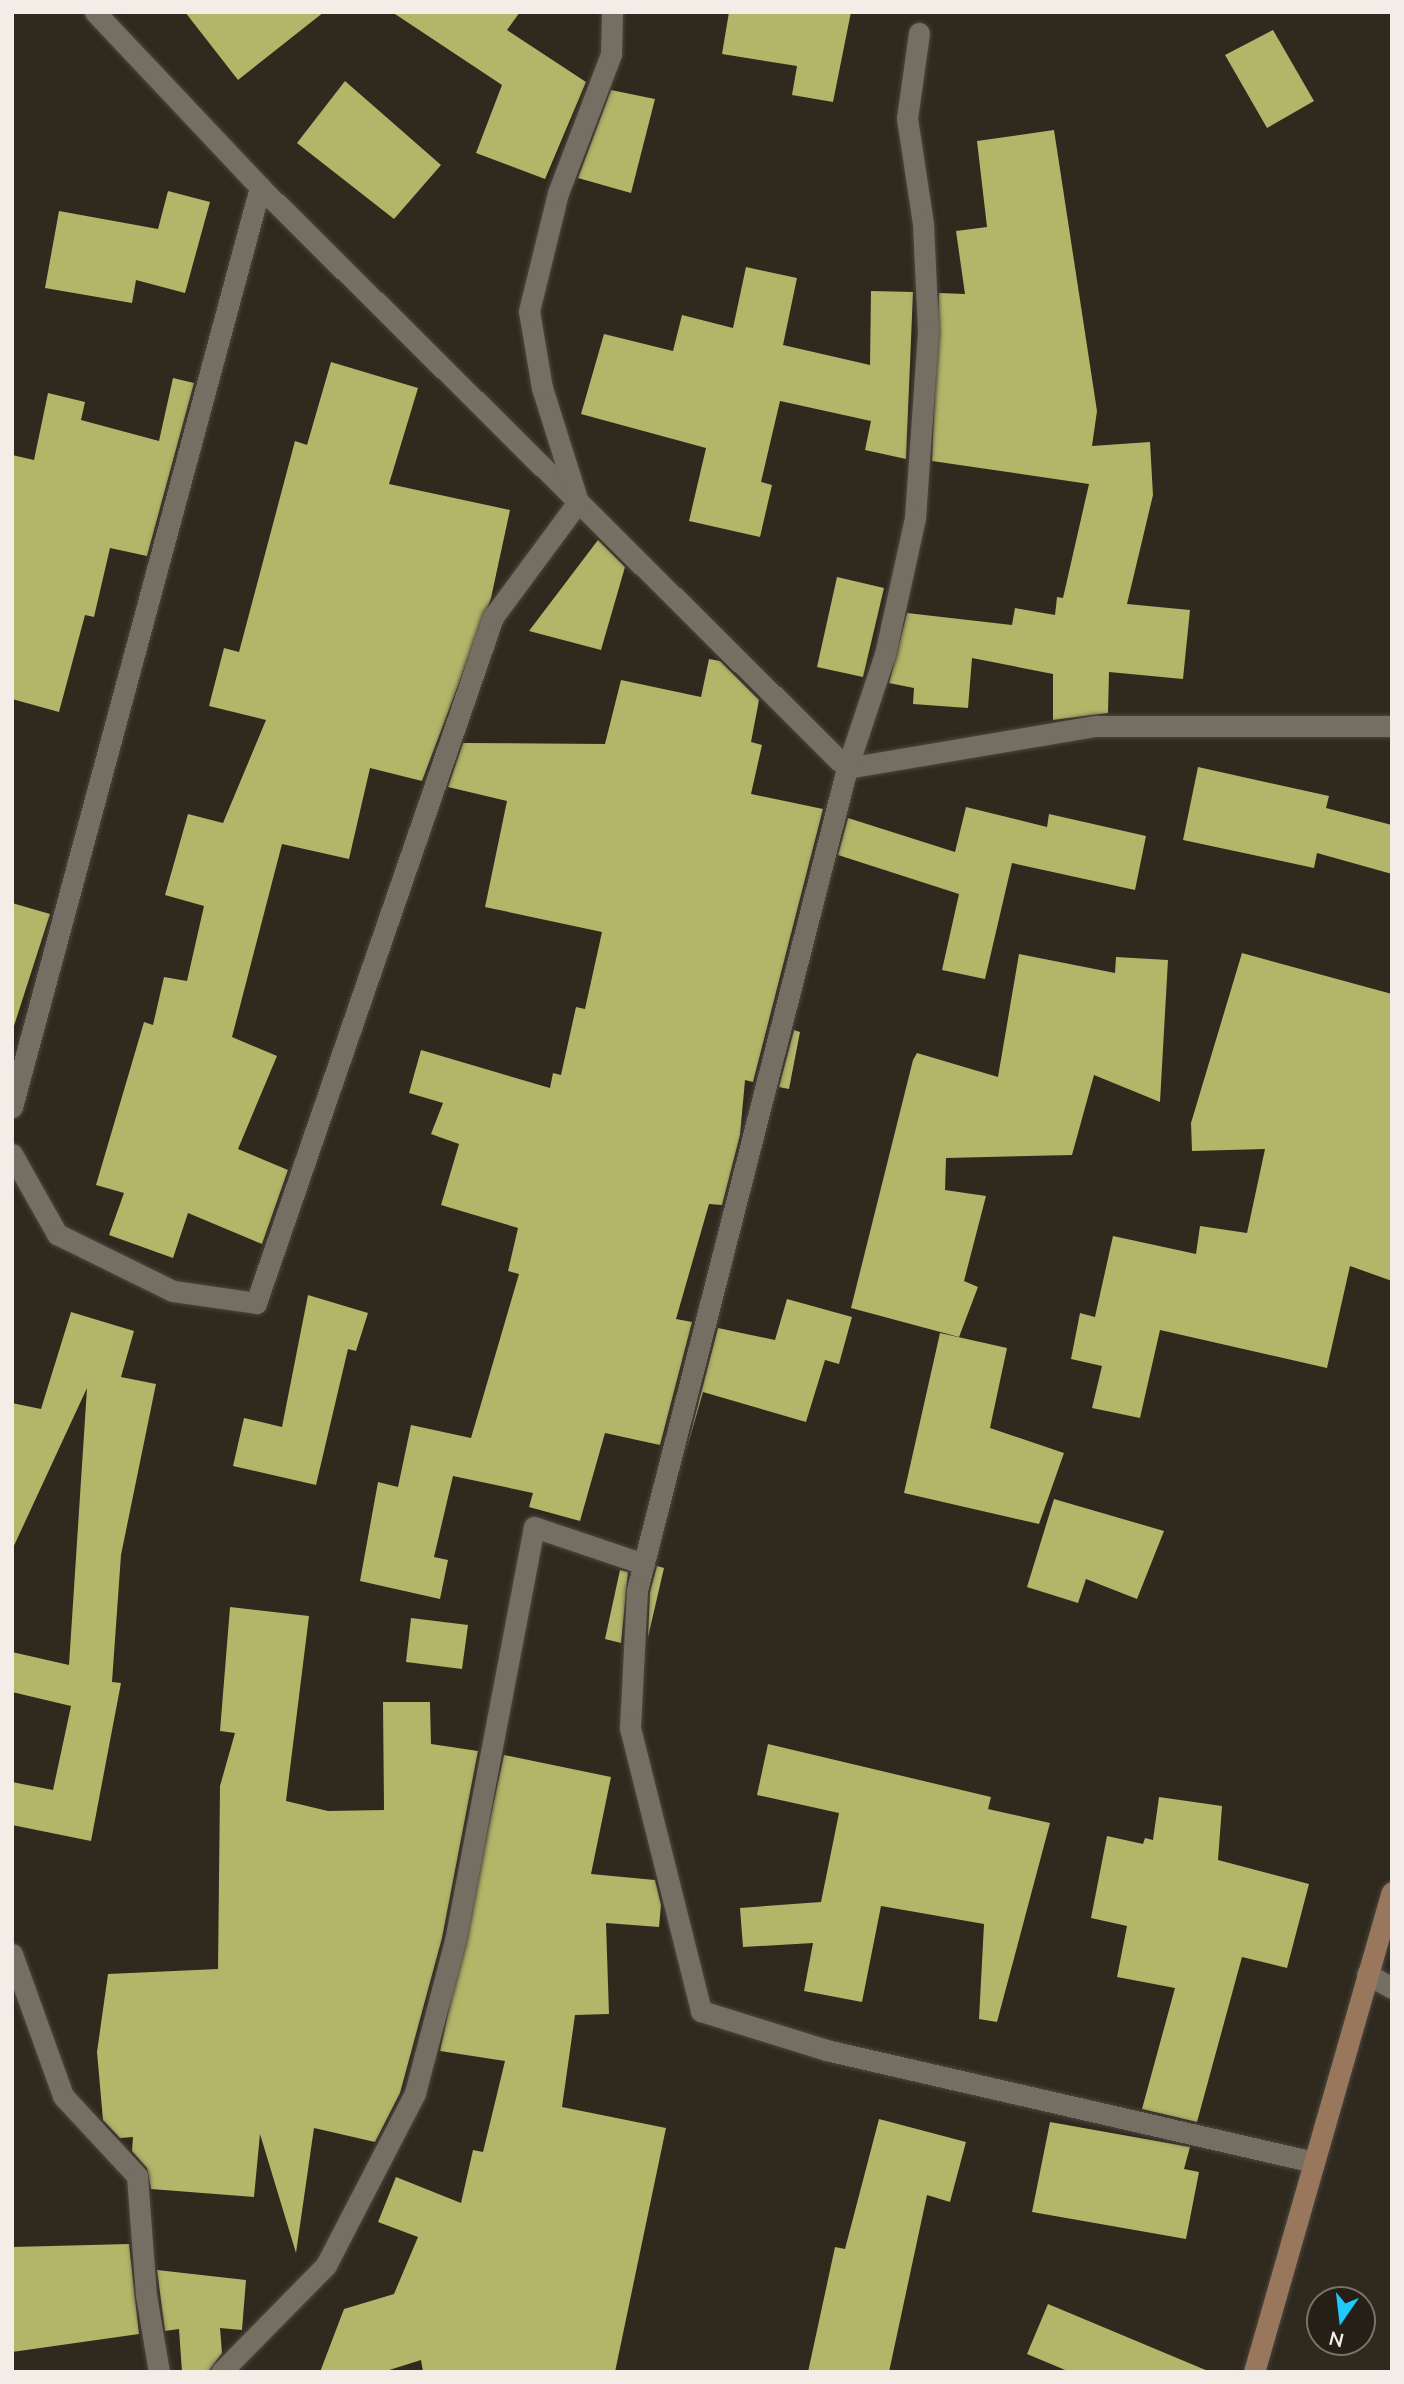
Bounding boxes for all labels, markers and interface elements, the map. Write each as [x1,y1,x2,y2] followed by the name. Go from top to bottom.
[1306,2286,1376,2356] north arrow
[1327,2326,1346,2353] text: N

